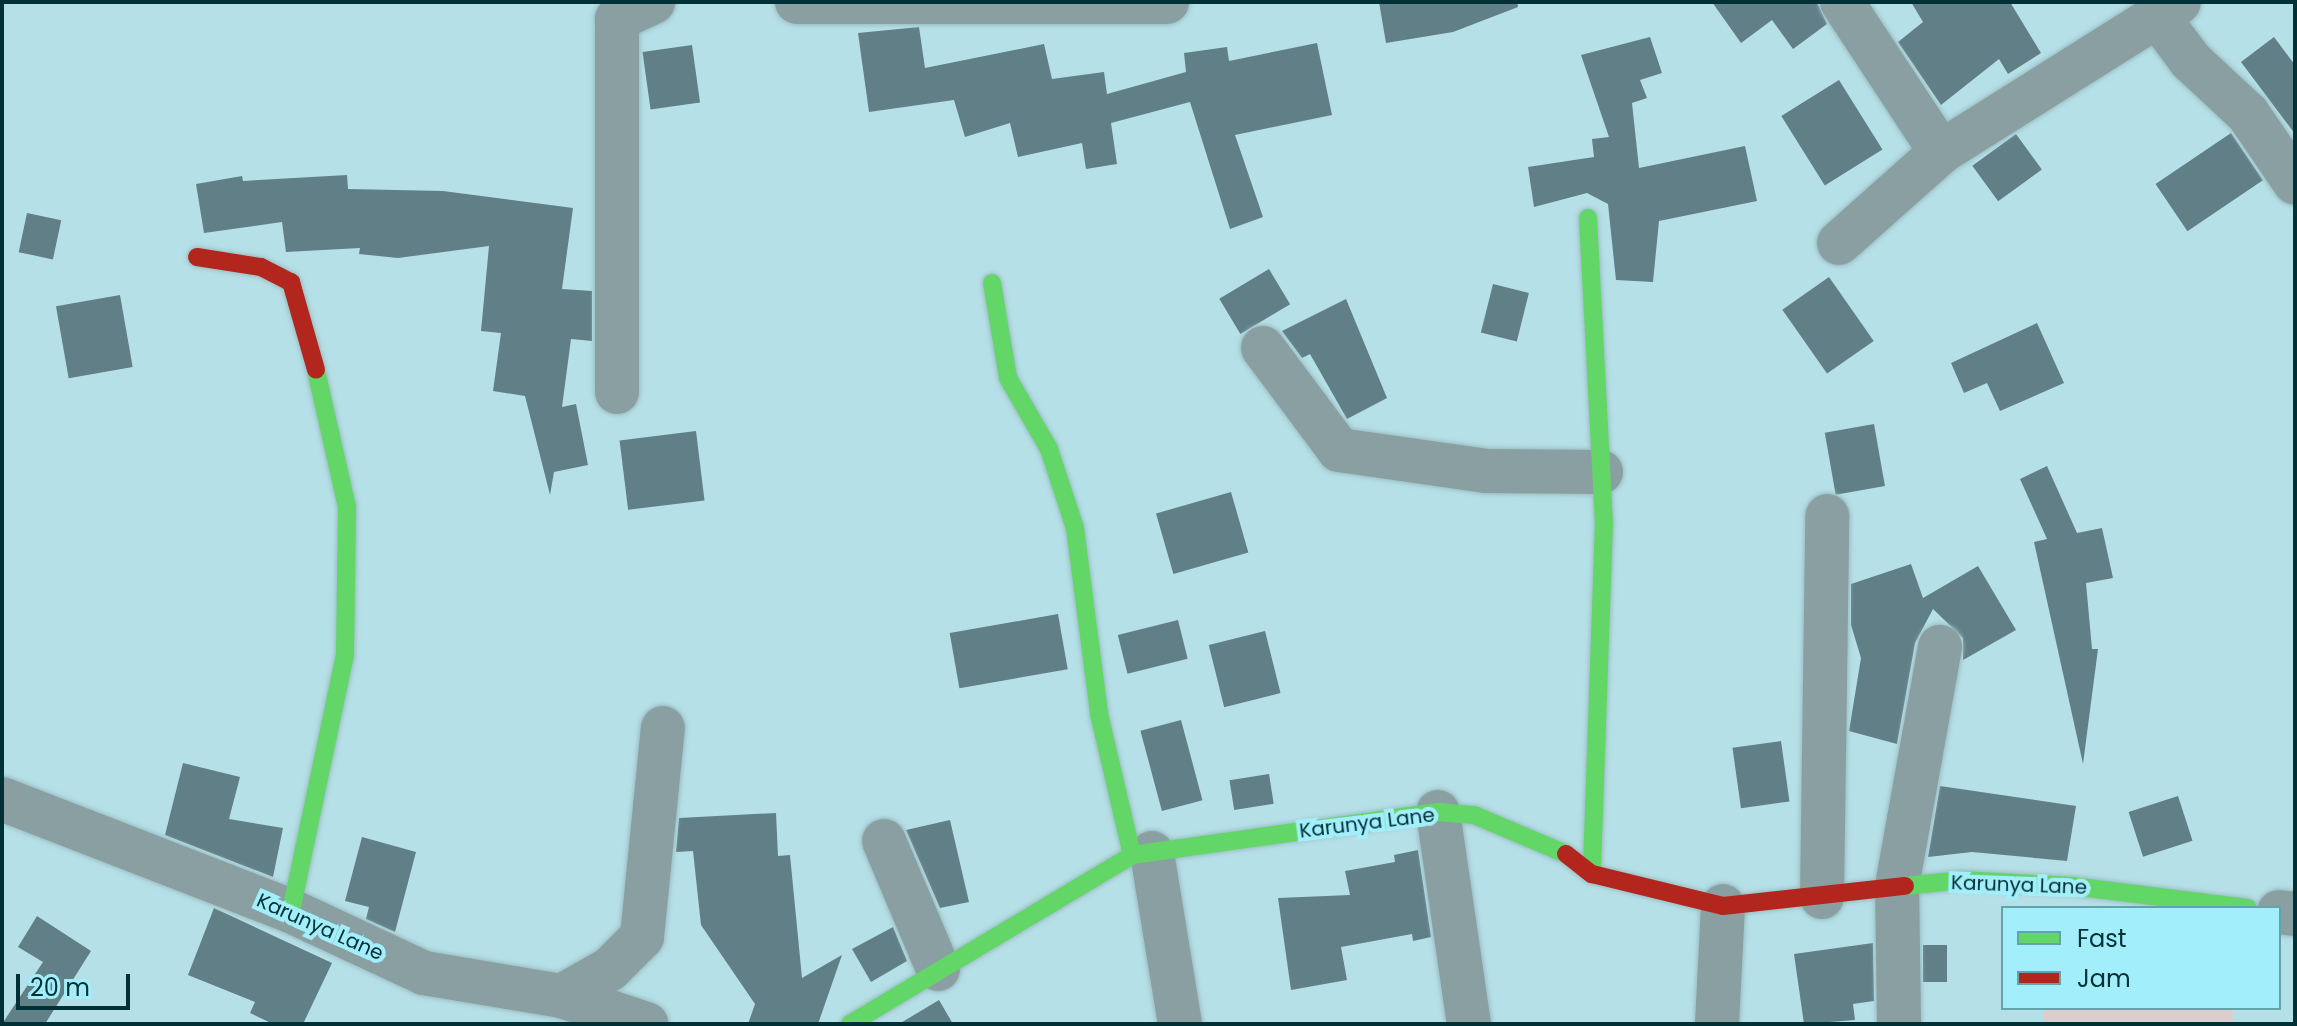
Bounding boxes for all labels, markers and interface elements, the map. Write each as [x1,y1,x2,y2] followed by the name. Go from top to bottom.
[1298,803,1436,843] street label: Karunya Lane
[1951,871,2087,899] street label: Karunya Lane
[253,888,387,966] street label: Karunya Lane
[2001,906,2281,1010] legend
[2077,922,2127,955] text: Fast
[20,958,134,1008] scale bar
[2077,962,2131,995] text: Jam
[30,971,90,1004] text: 20 m

